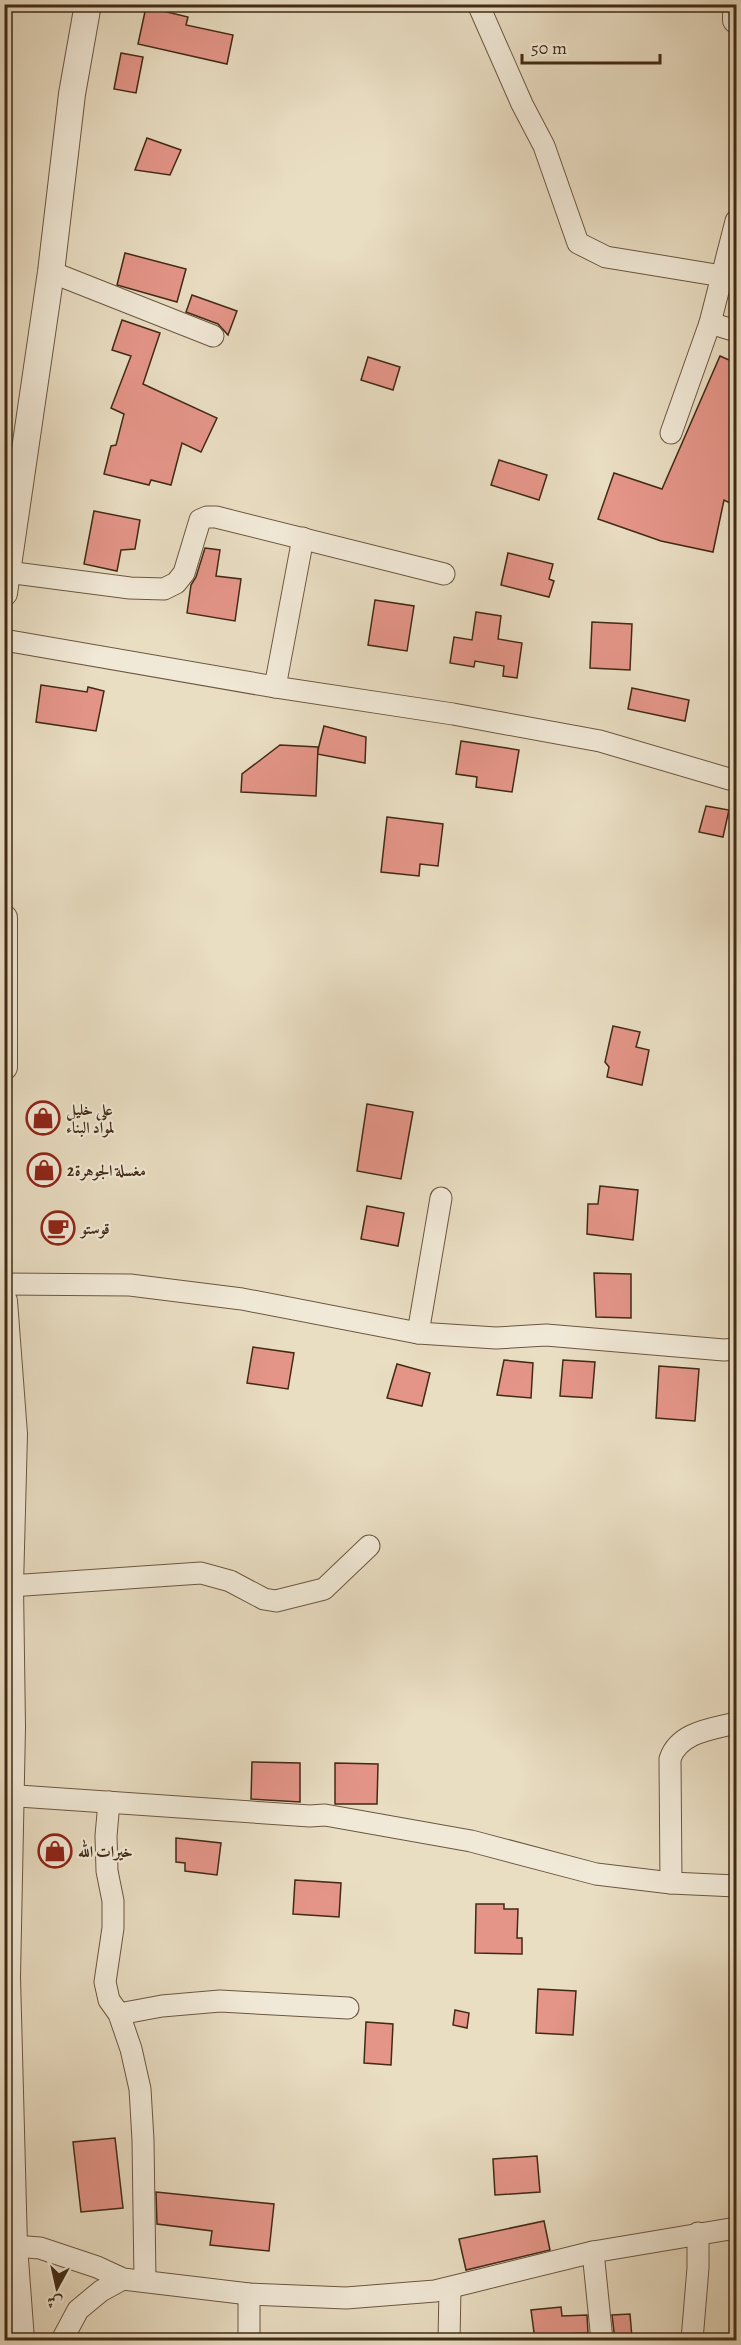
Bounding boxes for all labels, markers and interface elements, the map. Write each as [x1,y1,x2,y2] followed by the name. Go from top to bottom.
[522,27,660,65] scale bar
[531,36,567,60] text: 50 m
[66,1099,115,1139] place label: علي خليل لمواد البناء
[25,1100,61,1136] shop icon: علي خليل لمواد البناء
[26,1152,62,1188] shop icon: مغسلة الجوهرة2
[67,1160,146,1182] place label: مغسلة الجوهرة2
[40,1210,76,1246] cafe icon: قوستو
[79,1218,110,1240] place label: قوستو
[37,1833,73,1869] shop icon: خيرات الله
[78,1839,133,1863] place label: خيرات الله
[27,2258,87,2318] north arrow
[46,2290,64,2314] text: ش

